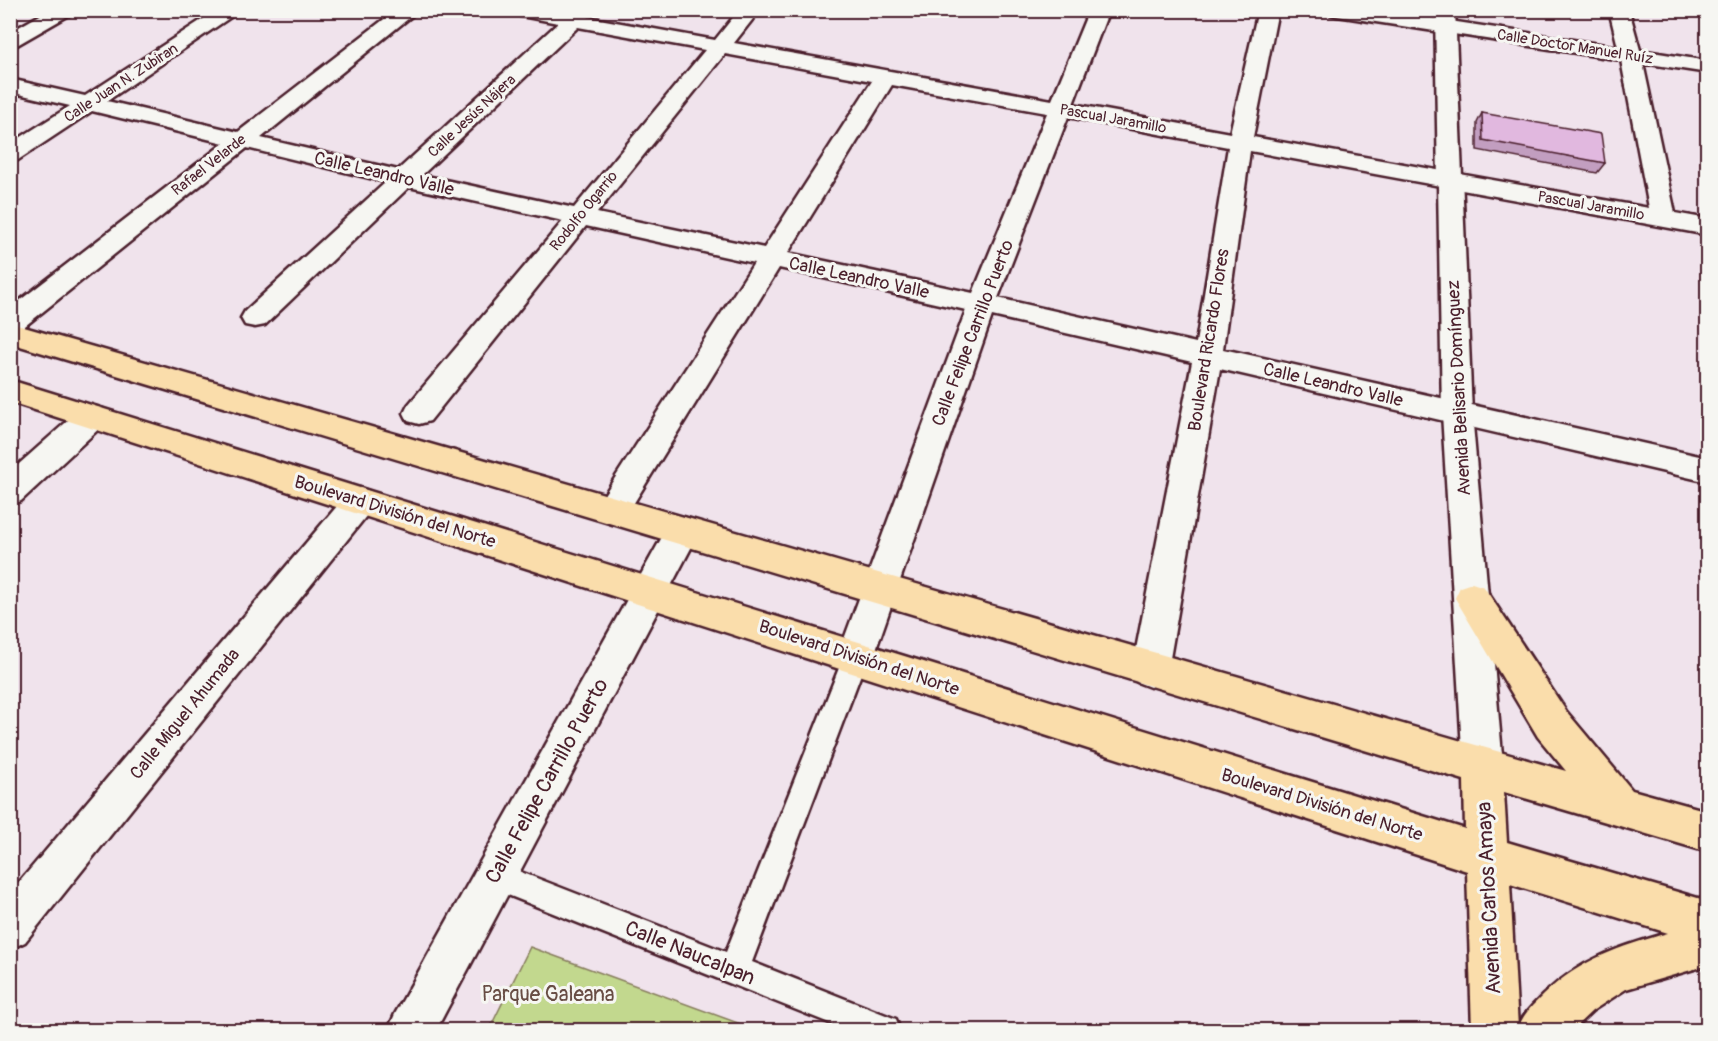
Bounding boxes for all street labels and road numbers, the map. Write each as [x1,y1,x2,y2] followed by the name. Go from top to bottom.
[1496,25,1655,69] street label: Calle Doctor Manuel Ruíz
[61,39,181,127] street label: Calle Juan N. Zubiran
[424,70,520,162] street label: Calle Jesús Nájera
[1058,100,1168,138] street label: Pascual Jaramillo
[168,130,250,200] street label: Rafael Velarde
[312,147,456,201] street label: Calle Leandro Valle
[546,167,622,255] street label: Rodolfo Ogarrio
[1536,187,1646,225] street label: Pascual Jaramillo
[927,236,1019,429] street label: Calle Felipe Carrillo Puerto
[1183,247,1235,433] street label: Boulevard Ricardo Flores
[787,252,931,304] street label: Calle Leandro Valle
[1442,280,1476,496] street label: Avenida Belisario Domínguez
[1261,358,1405,412] street label: Calle Leandro Valle
[292,470,499,554] street label: Boulevard División del Norte
[756,615,962,701] street label: Boulevard División del Norte
[125,644,245,784] street label: Calle Miguel Ahumada
[479,674,615,888] street label: Calle Felipe Carrillo Puerto
[1219,763,1426,847] street label: Boulevard División del Norte
[1470,801,1508,995] street label: Avenida Carlos Amaya
[621,915,759,991] street label: Calle Naucalpan

